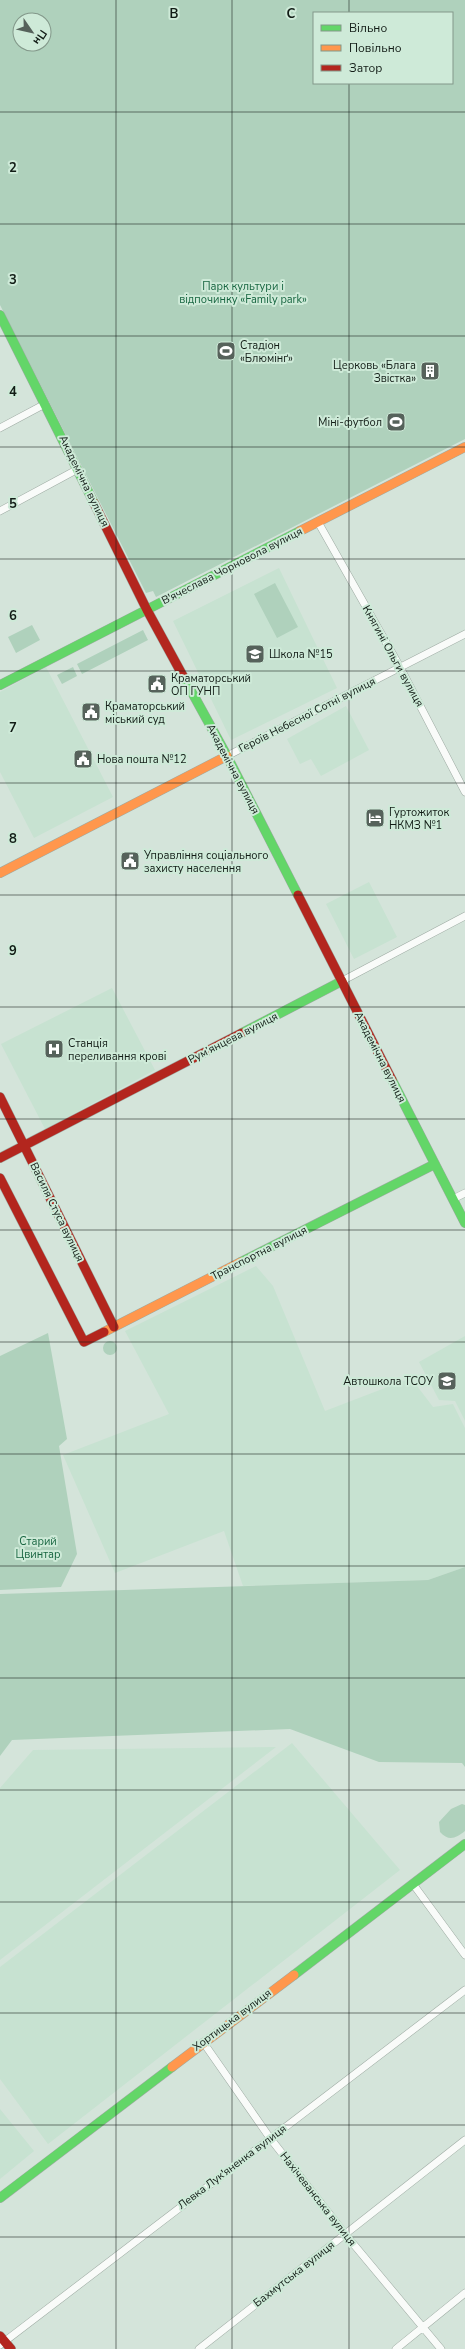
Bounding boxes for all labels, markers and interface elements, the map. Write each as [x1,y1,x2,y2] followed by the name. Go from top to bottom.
[170,5,179,23] text: B
[287,5,296,23] text: C
[12,12,52,52] north arrow
[313,12,453,84] legend
[349,20,387,36] text: Вільно
[29,27,50,48] text: Пн
[349,40,402,56] text: Повільно
[349,60,382,76] text: Затор
[9,159,17,177] text: 2
[9,271,17,289] text: 3
[179,279,307,307] park label: Парк культури і відпочинку «Family park»
[240,338,293,366] place label: Стадіон «Блюмінґ»
[215,340,237,362] sports icon: Стадіон «Блюмінґ»
[333,358,416,386] place label: Церковь «Блага Звістка»
[419,360,441,382] building icon: Церковь «Блага Звістка»
[9,383,17,401] text: 4
[385,411,407,433] sports icon: Міні-футбол
[318,415,382,430] place label: Міні-футбол
[55,433,113,529] street label: Академічна вулиця
[9,495,17,513] text: 5
[159,524,305,608] street label: В'ячеслава Чорновола вулиця
[359,603,427,709] street label: Княгині Ольги вулиця
[9,607,17,625] text: 6
[244,643,266,665] school or university icon: Школа №15
[269,647,333,662] place label: Школа №15
[171,671,251,699] place label: Краматорський ОП ГУНП
[146,673,168,695] public building icon: Краматорський ОП ГУНП
[236,674,378,756] street label: Героїв Небесної Сотні вулиця
[105,699,185,727] place label: Краматорський міський суд
[80,701,102,723] public building icon: Краматорський міський суд
[9,719,17,737] text: 7
[203,721,263,817] street label: Академічна вулиця
[72,748,94,770] public building icon: Нова пошта №12
[97,752,187,767] place label: Нова пошта №12
[389,805,449,833] place label: Гуртожиток НКМЗ №1
[364,807,386,829] hotel icon: Гуртожиток НКМЗ №1
[9,830,17,848] text: 8
[143,848,269,876] place label: Управління соціального захисту населення
[119,850,141,872] public building icon: Управління соціального захисту населення
[9,942,17,960] text: 9
[186,1009,281,1067] street label: Рум’янцева вулиця
[351,1009,409,1105] street label: Академічна вулиця
[68,1036,166,1064] place label: Станція переливання крові
[43,1038,65,1060] hospital icon: Станція переливання крові
[26,1160,88,1264] street label: Василя Стуса вулиця
[208,1222,310,1284] street label: Транспортна вулиця
[436,1370,458,1392] school or university icon: Автошкола ТСОУ
[343,1374,434,1389] place label: Автошкола ТСОУ
[16,1534,60,1562] park label: Старий Цвинтар
[190,1985,274,2055] street label: Хортицька вулиця
[175,2121,289,2213] street label: Левка Лук'яненка вулиця
[276,2149,360,2249] street label: Нахічеванська вулиця
[250,2237,338,2310] street label: Бахмутська вулиця

